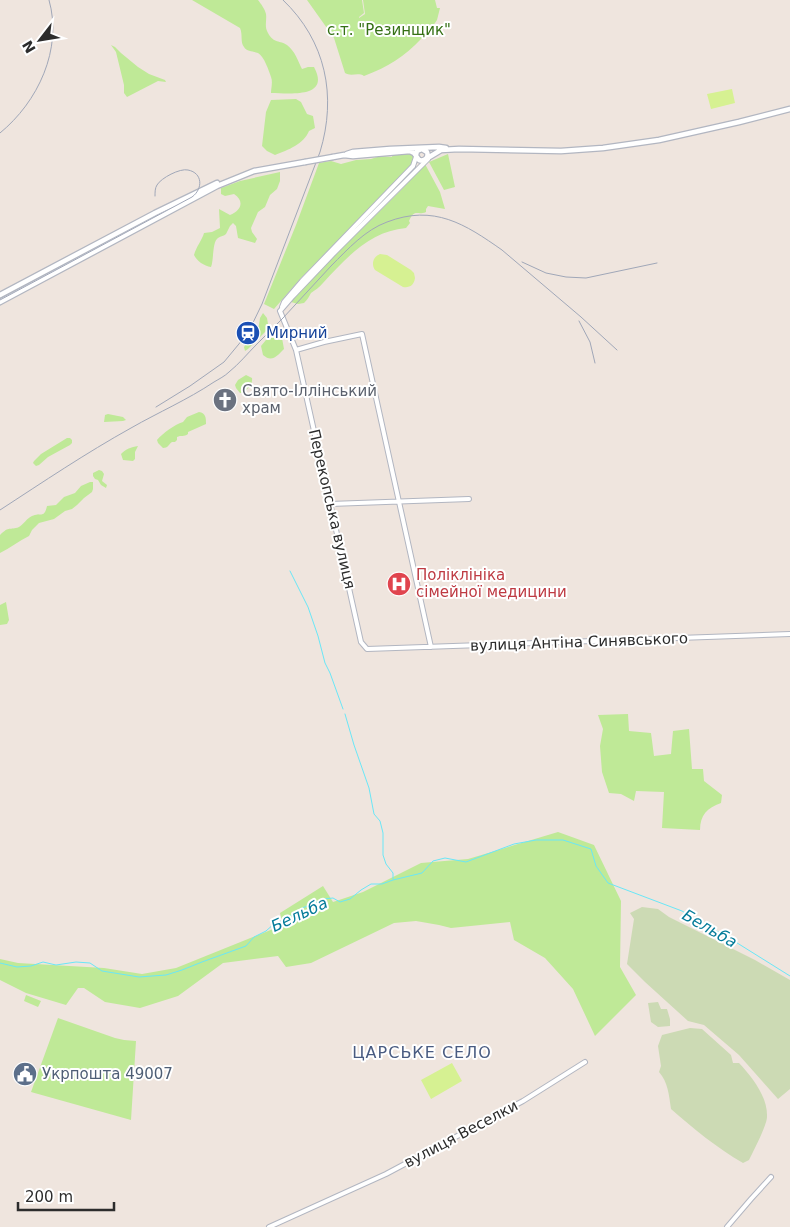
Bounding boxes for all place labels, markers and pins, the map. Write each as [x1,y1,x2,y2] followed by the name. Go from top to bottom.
[235,320,261,346] station icon: Мирний
[266,324,328,342] place label: Мирний
[242,382,377,417] place label: Свято-Іллінський храм
[212,387,238,413] church icon: Свято-Іллінський храм
[416,566,567,601] place label: Поліклініка сімейної медицини
[386,571,412,597] hospital icon: Поліклініка сімейної медицини
[12,1061,38,1087] public building icon: Укрпошта 49007
[42,1065,173,1083] place label: Укрпошта 49007

